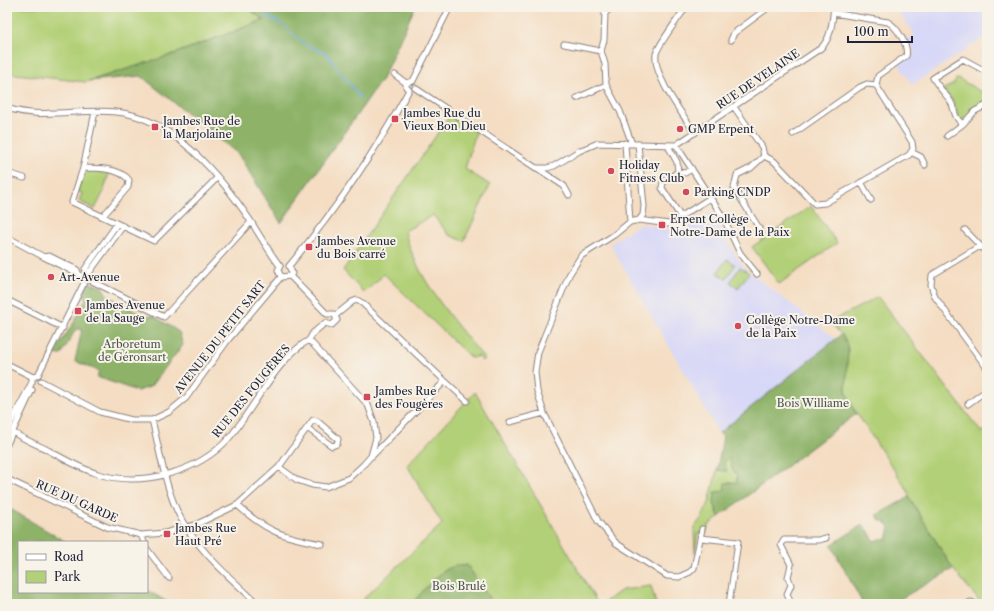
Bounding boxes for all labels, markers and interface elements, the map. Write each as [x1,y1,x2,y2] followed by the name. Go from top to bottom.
[848,18,912,44] scale bar
[854,24,889,39] text: 100 m
[714,46,803,112] street label: RUE DE VELAINE
[401,106,486,133] place label: Jambes Rue du Vieux Bon Dieu
[161,114,240,141] place label: Jambes Rue de la Marjolaine
[390,114,400,124] marker: Jambes Rue du Vieux Bon Dieu
[150,122,160,132] marker: Jambes Rue de la Marjolaine
[688,122,754,136] place label: GMP Erpent
[675,124,685,134] marker: GMP Erpent
[619,158,684,185] place label: Holiday Fitness Club
[606,166,616,176] marker: Holiday Fitness Club
[694,185,771,199] place label: Parking CNDP
[681,187,691,197] marker: Parking CNDP
[670,212,790,239] place label: Erpent Collège Notre-Dame de la Paix
[657,220,667,230] marker: Erpent Collège Notre-Dame de la Paix
[315,234,396,261] place label: Jambes Avenue du Bois carré
[304,242,314,252] marker: Jambes Avenue du Bois carré
[58,270,120,284] place label: Art-Avenue
[46,272,56,282] marker: Art-Avenue
[171,277,269,397] street label: AVENUE DU PETIT SART
[84,298,165,325] place label: Jambes Avenue de la Sauge
[73,306,83,316] marker: Jambes Avenue de la Sauge
[746,313,855,340] place label: Collège Notre-Dame de la Paix
[733,321,743,331] marker: Collège Notre-Dame de la Paix
[98,337,166,364] park label: Arboretum de Géronsart
[209,341,293,441] street label: RUE DES FOUGÈRES
[373,384,443,411] place label: Jambes Rue des Fougères
[362,392,372,402] marker: Jambes Rue des Fougères
[777,396,849,410] park label: Bois Williame
[34,477,121,526] street label: RUE DU GARDE
[173,521,236,548] place label: Jambes Rue Haut Pré
[162,529,172,539] marker: Jambes Rue Haut Pré
[18,541,148,593] legend
[54,549,84,564] text: Road
[54,569,81,584] text: Park
[432,579,486,593] park label: Bois Brulé

